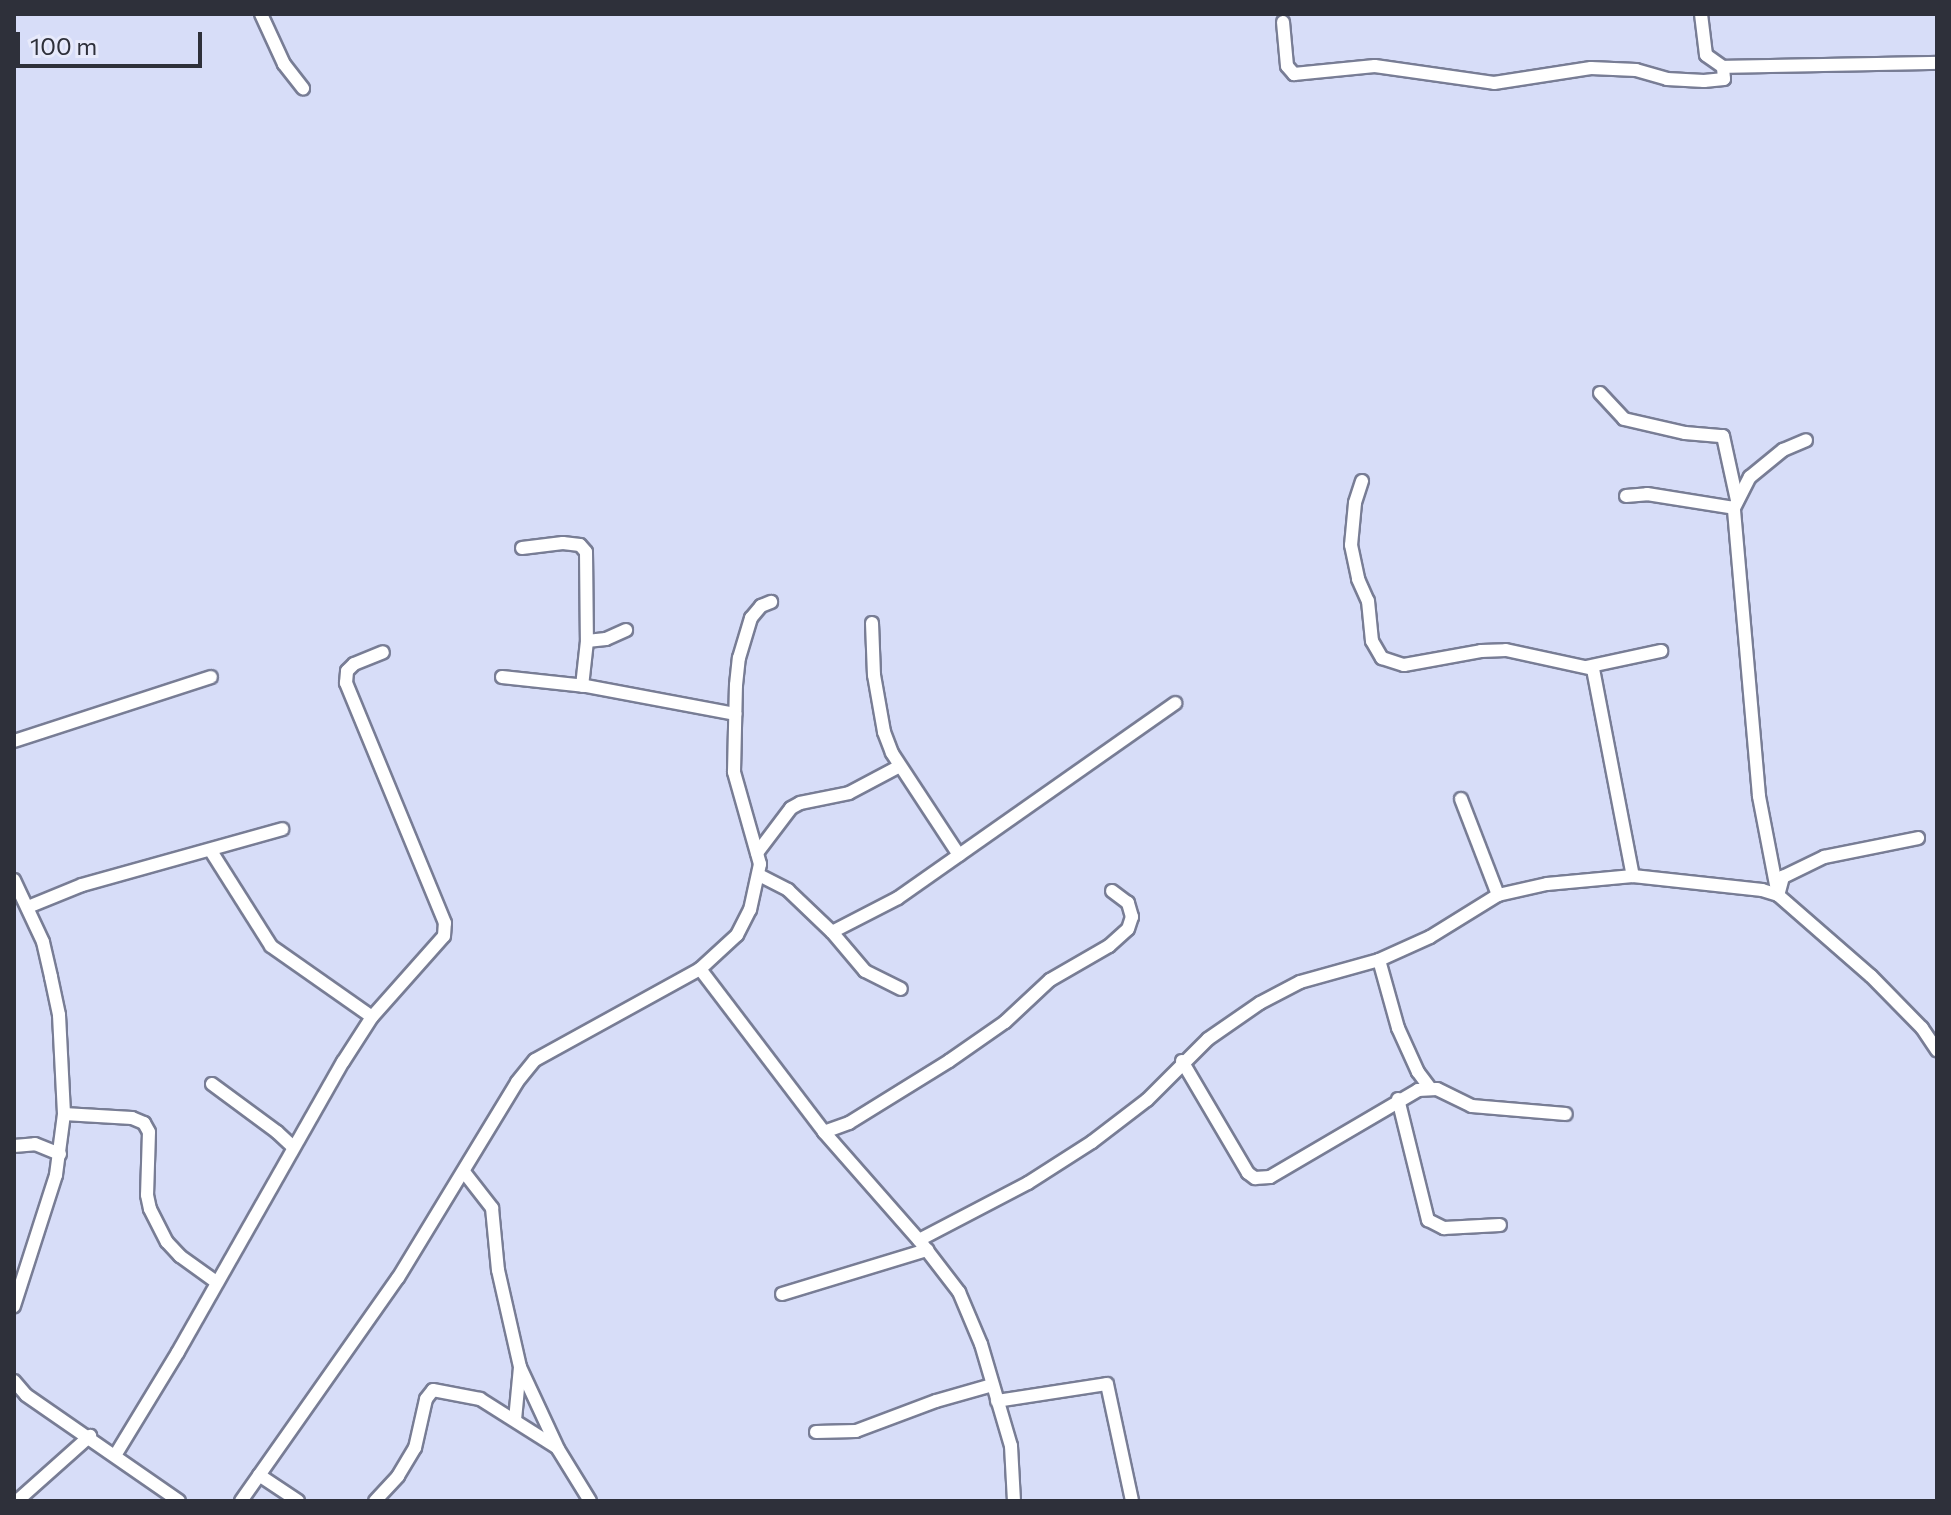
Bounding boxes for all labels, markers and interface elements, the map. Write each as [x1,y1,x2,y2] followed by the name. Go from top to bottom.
[20,16,206,66] scale bar
[30,31,97,60] text: 100 m

